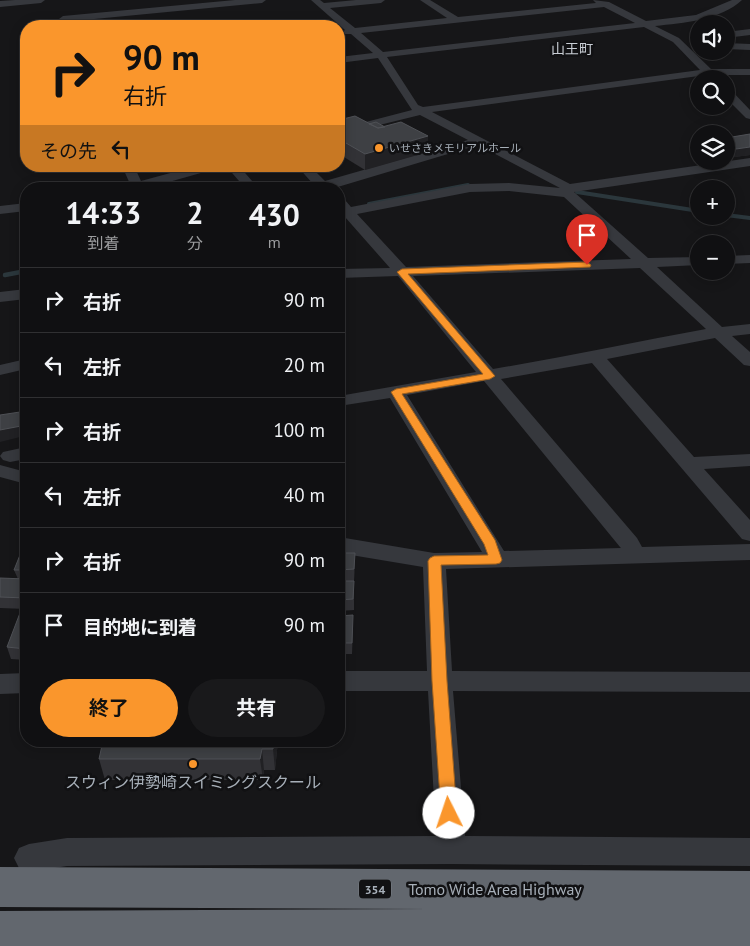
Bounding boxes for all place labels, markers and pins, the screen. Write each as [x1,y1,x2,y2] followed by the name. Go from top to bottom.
[389,141,521,155] place label: いせさきメモリアルホール
[373,142,385,154] marker: いせさきメモリアルホール
[566,214,608,265] pin
[187,758,199,770] marker: スウィン伊勢崎スイミングスクール
[65,772,321,792] place label: スウィン伊勢崎スイミングスクール

